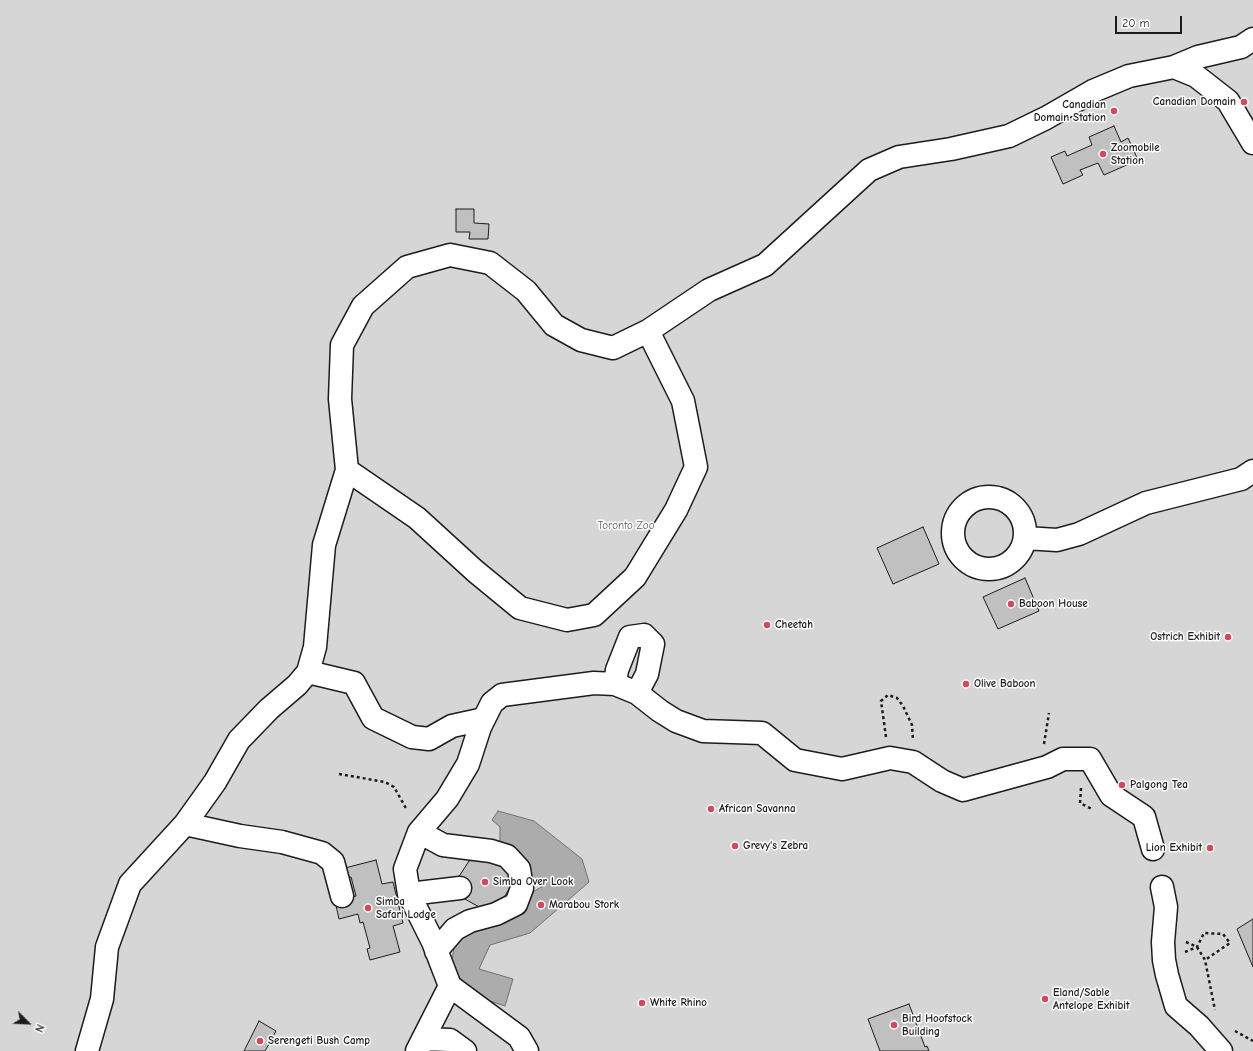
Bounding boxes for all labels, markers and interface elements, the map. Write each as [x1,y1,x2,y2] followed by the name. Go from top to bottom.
[1117,8,1184,34] scale bar
[1122,16,1150,30] text: 20 m
[1153,95,1236,109] place label: Canadian Domain
[1239,97,1249,107] marker: Canadian Domain
[1034,98,1106,124] place label: Canadian Domain Station
[1109,106,1119,116] marker: Canadian Domain Station
[1111,141,1160,167] place label: Zoomobile Station
[1098,149,1108,159] marker: Zoomobile Station
[598,519,654,533] park label: Toronto Zoo
[1019,597,1088,611] place label: Baboon House
[1006,599,1016,609] marker: Baboon House
[775,618,813,632] place label: Cheetah
[762,620,772,630] marker: Cheetah
[1150,630,1220,644] place label: Ostrich Exhibit
[1223,632,1233,642] marker: Ostrich Exhibit
[974,677,1036,691] place label: Olive Baboon
[961,679,971,689] marker: Olive Baboon
[1130,778,1188,792] place label: Palgong Tea
[1117,780,1127,790] marker: Palgong Tea
[719,802,796,816] place label: African Savanna
[706,804,716,814] marker: African Savanna
[743,839,808,853] place label: Grevy's Zebra
[730,841,740,851] marker: Grevy's Zebra
[1146,841,1202,855] place label: Lion Exhibit
[1205,843,1215,853] marker: Lion Exhibit
[493,875,573,889] place label: Simba Over Look
[480,877,490,887] marker: Simba Over Look
[376,895,436,921] place label: Simba Safari Lodge
[549,898,619,912] place label: Marabou Stork
[536,900,546,910] marker: Marabou Stork
[363,903,373,913] marker: Simba Safari Lodge
[1053,986,1130,1012] place label: Eland/Sable Antelope Exhibit
[1040,994,1050,1004] marker: Eland/Sable Antelope Exhibit
[650,996,707,1010] place label: White Rhino
[637,998,647,1008] marker: White Rhino
[8,1003,48,1043] north arrow
[902,1012,972,1038] place label: Bird Hoofstock Building
[889,1020,899,1030] marker: Bird Hoofstock Building
[32,1022,47,1034] text: N
[268,1034,370,1048] place label: Serengeti Bush Camp
[255,1036,265,1046] marker: Serengeti Bush Camp

